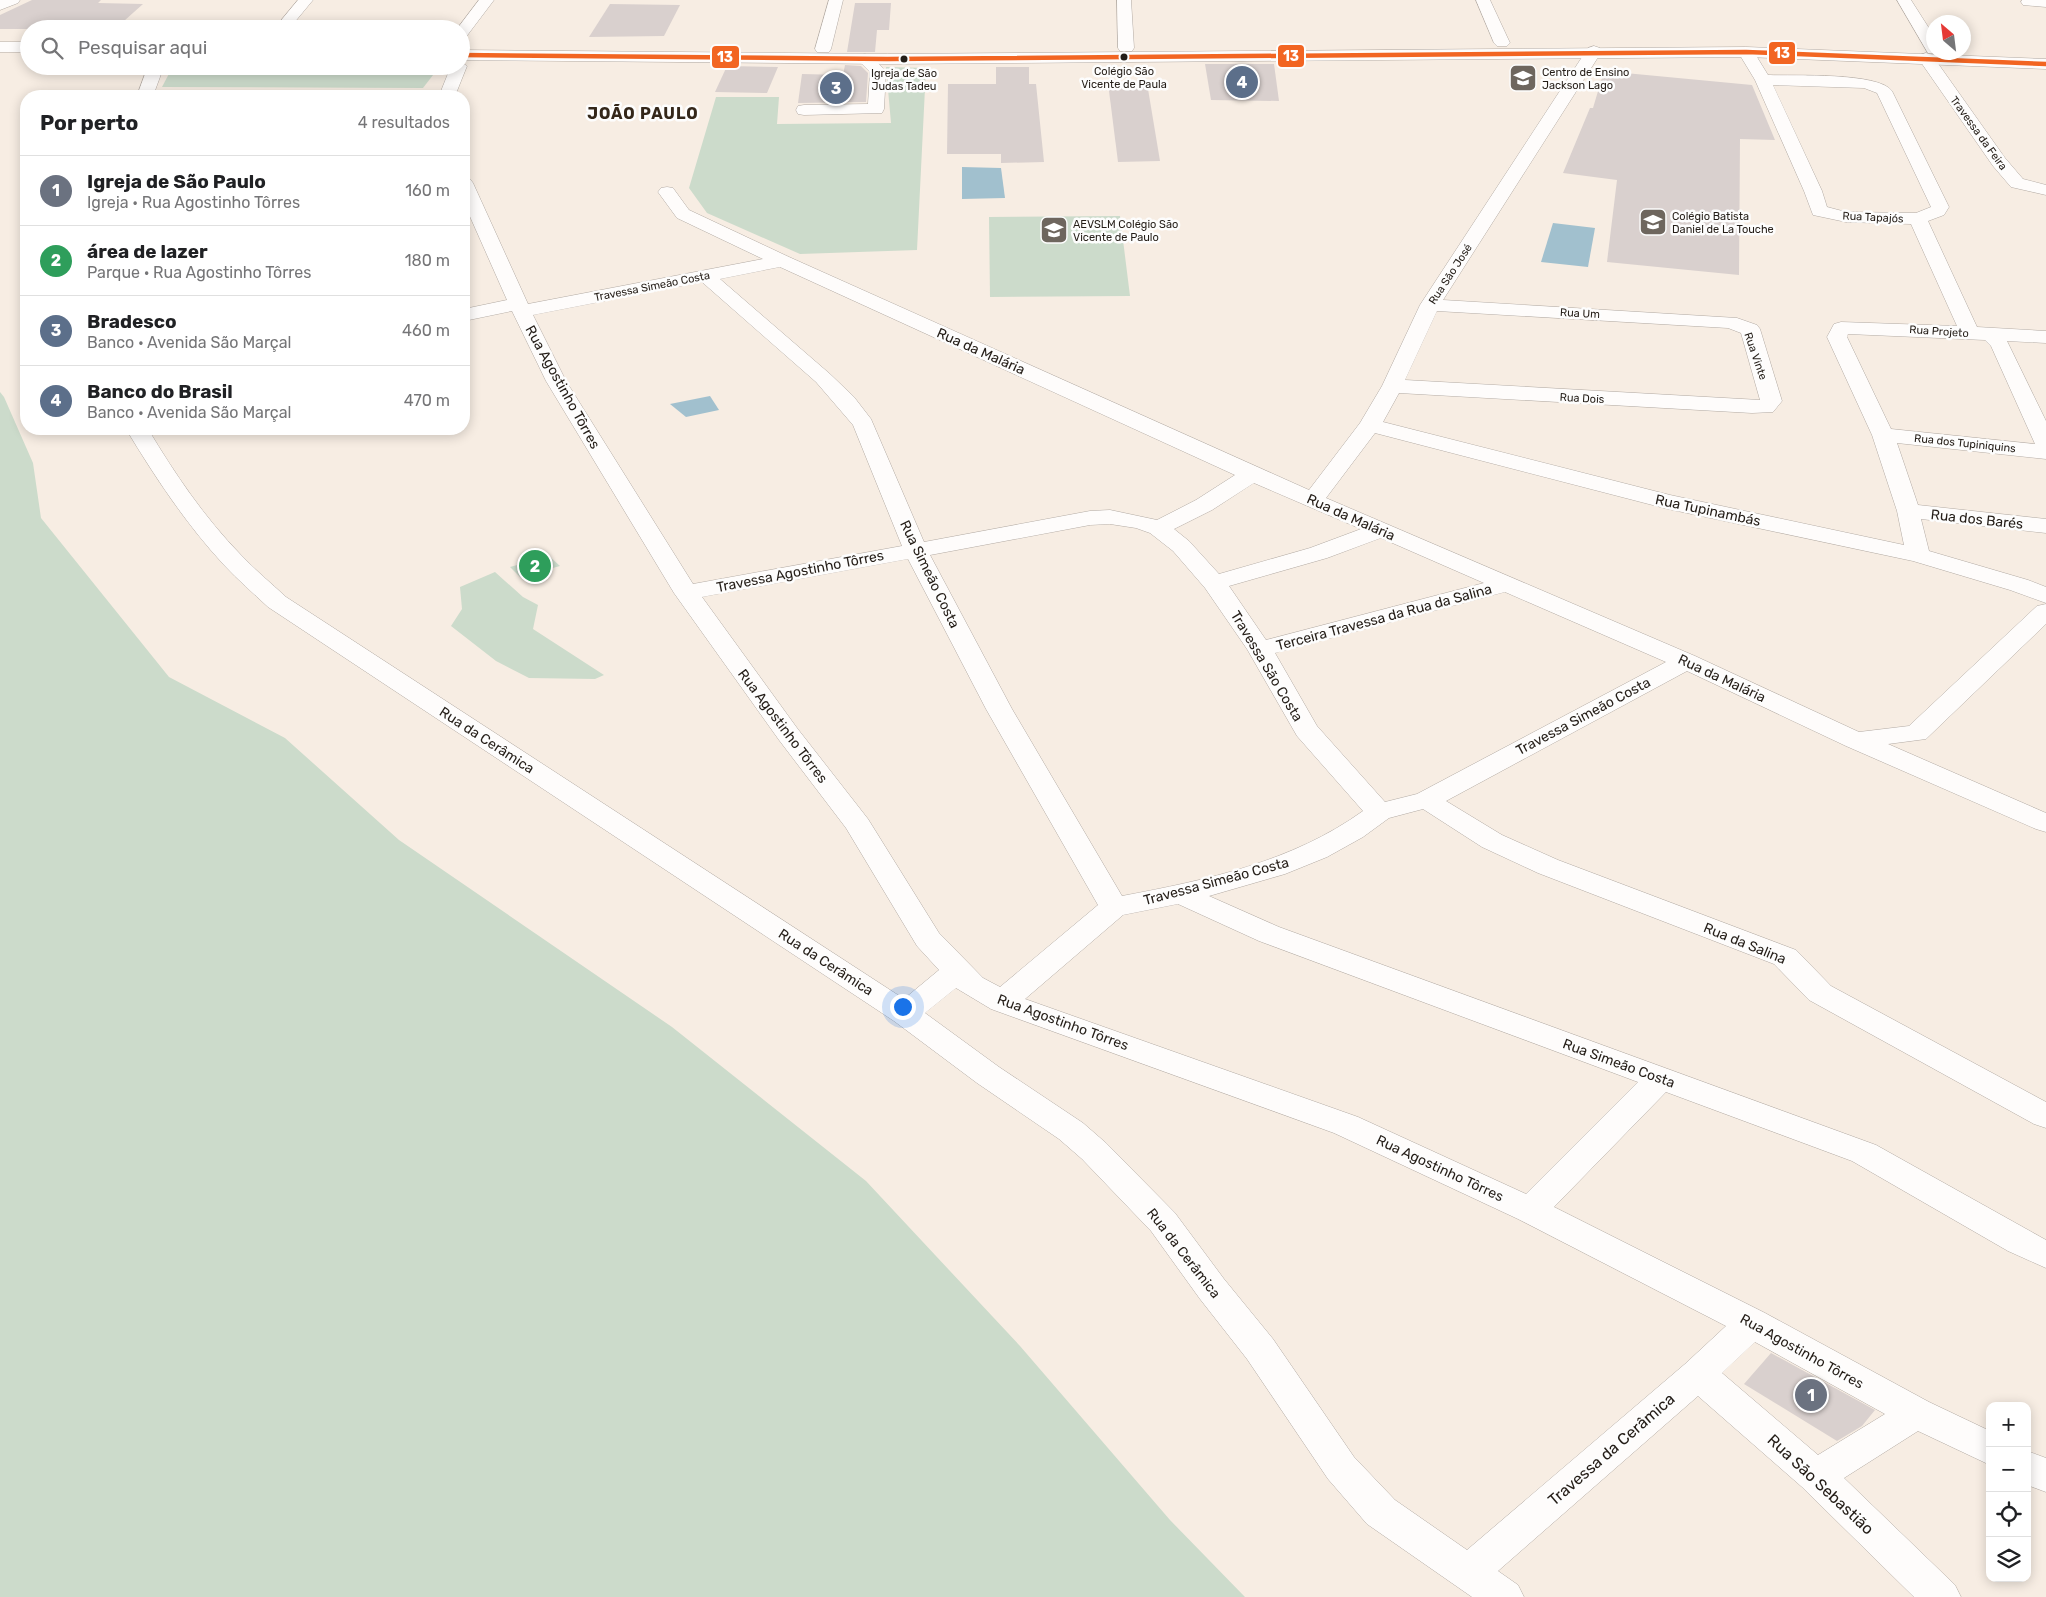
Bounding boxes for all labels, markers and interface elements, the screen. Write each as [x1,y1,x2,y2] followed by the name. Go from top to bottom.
[1926,15,1971,60] north arrow
[20,20,470,75] search box
[38,34,66,62] icon: search
[78,36,207,59] text: Pesquisar aqui
[1768,41,1796,65] line badge: 13
[1277,44,1305,68] line badge: 13
[711,45,740,69] line badge: 13
[1774,45,1790,62] text: 13
[1283,48,1299,65] text: 13
[717,49,733,66] text: 13
[1119,52,1129,62] marker: Colégio São Vicente de Paula
[899,54,909,64] marker: Igreja de São Judas Tadeu
[1226,63,1258,101] pin: 4
[1508,63,1538,93] school or university icon: Centro de Ensino Jackson Lago
[1081,65,1167,91] place label: Colégio São Vicente de Paula
[1542,66,1629,92] place label: Centro de Ensino Jackson Lago
[871,67,937,93] place label: Igreja de São Judas Tadeu
[820,69,852,107] pin: 3
[1947,94,2010,173] street label: Travessa da Feira
[587,104,699,123] district label: JOÃO PAULO
[40,110,138,135] text: Por perto
[358,113,450,132] text: 4 resultados
[87,170,266,193] text: Igreja de São Paulo
[52,181,60,200] text: 1
[405,181,450,200] text: 160 m
[87,193,300,212] text: Igreja · Rua Agostinho Tôrres
[1638,207,1668,237] school or university icon: Colégio Batista Daniel de La Touche
[1842,209,1904,226] street label: Rua Tapajós
[1672,210,1774,236] place label: Colégio Batista Daniel de La Touche
[1039,215,1069,245] school or university icon: AEVSLM Colégio São Vicente de Paulo
[1073,218,1178,244] place label: AEVSLM Colégio São Vicente de Paulo
[87,240,208,263] text: área de lazer
[1426,242,1475,307] street label: Rua São José
[51,251,61,270] text: 2
[405,251,450,270] text: 180 m
[87,263,311,282] text: Parque · Rua Agostinho Tôrres
[593,269,711,304] street label: Travessa Simeão Costa
[1560,306,1601,321] street label: Rua Um
[87,310,177,333] text: Bradesco
[51,321,61,340] text: 3
[402,321,450,340] text: 460 m
[522,323,604,452] street label: Rua Agostinho Tôrres
[1909,323,1969,340] street label: Rua Projeto
[934,324,1027,378] street label: Rua da Malária
[1741,331,1770,382] street label: Rua Vinte
[87,333,291,352] text: Banco · Avenida São Marçal
[87,380,233,403] text: Banco do Brasil
[51,391,61,410] text: 4
[404,391,450,410] text: 470 m
[1559,391,1605,406] street label: Rua Dois
[87,403,291,422] text: Banco · Avenida São Marçal
[1913,432,2017,455] street label: Rua dos Tupiniquins
[1304,490,1397,544] street label: Rua da Malária
[1654,491,1762,530] street label: Rua Tupinambás
[1930,506,2024,533] street label: Rua dos Barés
[896,517,963,631] street label: Rua Simeão Costa
[519,547,551,585] pin: 2
[715,547,885,596] street label: Travessa Agostinho Tôrres
[1274,580,1494,654] street label: Terceira Travessa da Rua da Salina
[1227,608,1306,725] street label: Travessa São Costa
[1675,651,1768,706] street label: Rua da Malária
[734,666,831,787] street label: Rua Agostinho Tôrres
[1513,674,1653,759] street label: Travessa Simeão Costa
[436,703,537,777] street label: Rua da Cerâmica
[1142,854,1291,909] street label: Travessa Simeão Costa
[1701,919,1789,968] street label: Rua da Salina
[775,925,876,999] street label: Rua da Cerâmica
[995,991,1131,1054] street label: Rua Agostinho Tôrres
[890,994,916,1020] your location
[1560,1035,1677,1092] street label: Rua Simeão Costa
[1373,1131,1506,1205] street label: Rua Agostinho Tôrres
[1143,1205,1224,1302] street label: Rua da Cerâmica
[1737,1310,1866,1392] street label: Rua Agostinho Tôrres
[1795,1376,1827,1414] pin: 1
[1544,1389,1679,1510] street label: Travessa da Cerâmica
[1986,1402,2031,1582] map controls
[1986,1402,2031,1447] button: +
[1764,1430,1878,1538] street label: Rua São Sebastião
[1986,1447,2031,1492] button: −
[1986,1492,2031,1537] button: locate
[1986,1537,2031,1582] button: layers

